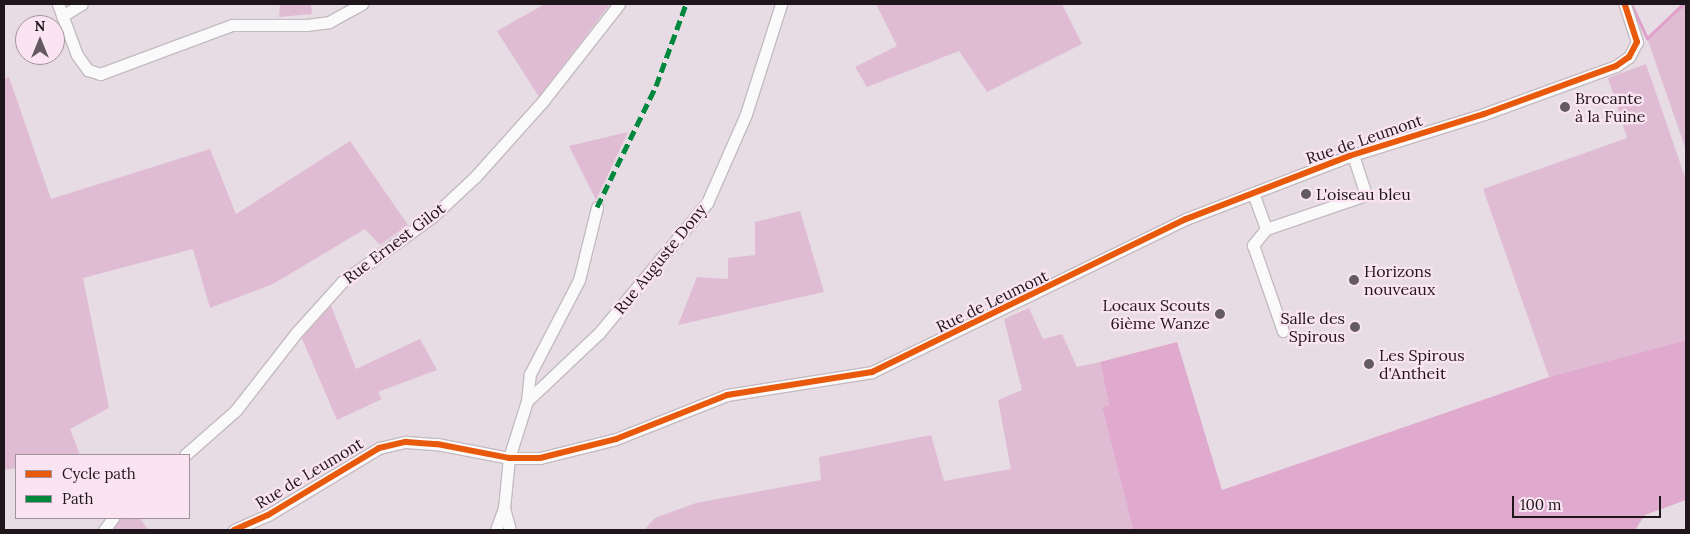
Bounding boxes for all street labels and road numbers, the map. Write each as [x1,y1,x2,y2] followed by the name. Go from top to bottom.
[1303,110,1425,168] street label: Rue de Leumont
[339,199,449,287] street label: Rue Ernest Gilot
[610,200,710,318] street label: Rue Auguste Dony
[933,266,1051,336] street label: Rue de Leumont
[252,433,366,513] street label: Rue de Leumont

